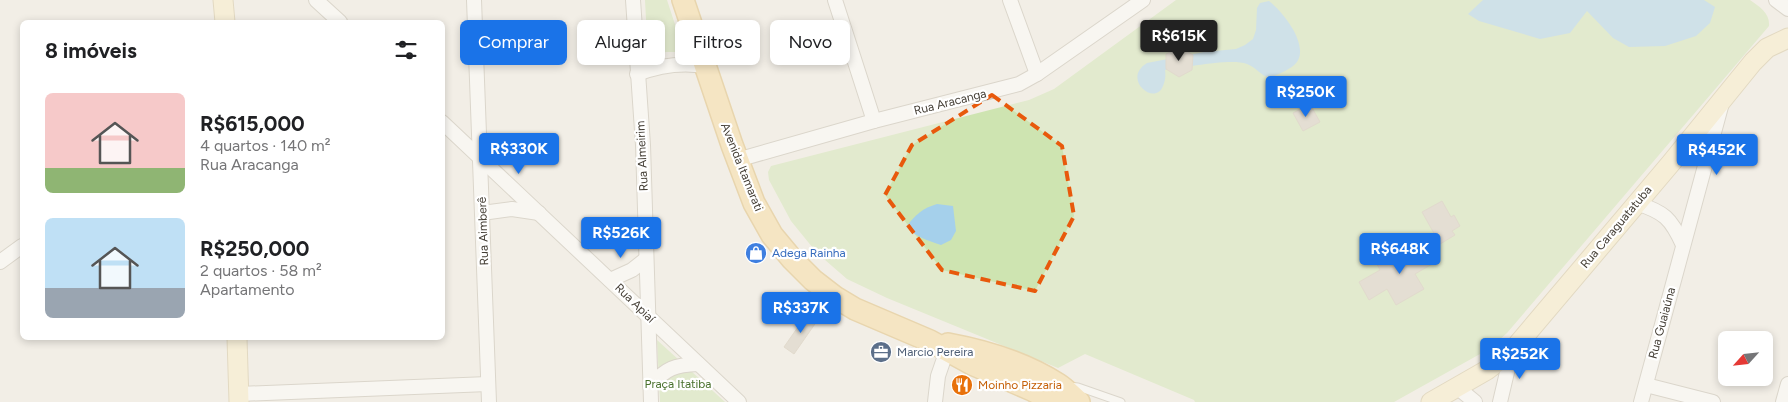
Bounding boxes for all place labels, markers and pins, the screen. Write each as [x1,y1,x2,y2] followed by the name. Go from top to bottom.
[1138,20,1220,62] pin: R$615K
[1265,76,1347,118] pin: R$250K
[478,132,560,175] pin: R$330K
[1676,134,1758,176] pin: R$452K
[580,216,662,259] pin: R$526K
[1359,232,1441,275] pin: R$648K
[744,241,768,265] shop icon: Adega Rainha
[772,246,846,260] place label: Adega Rainha
[760,292,842,334] pin: R$337K
[1479,338,1561,380] pin: R$252K
[869,340,893,364] office icon: Marcio Pereira
[897,345,973,359] place label: Marcio Pereira
[950,373,974,397] restaurant icon: Moinho Pizzaria
[978,378,1062,392] place label: Moinho Pizzaria

